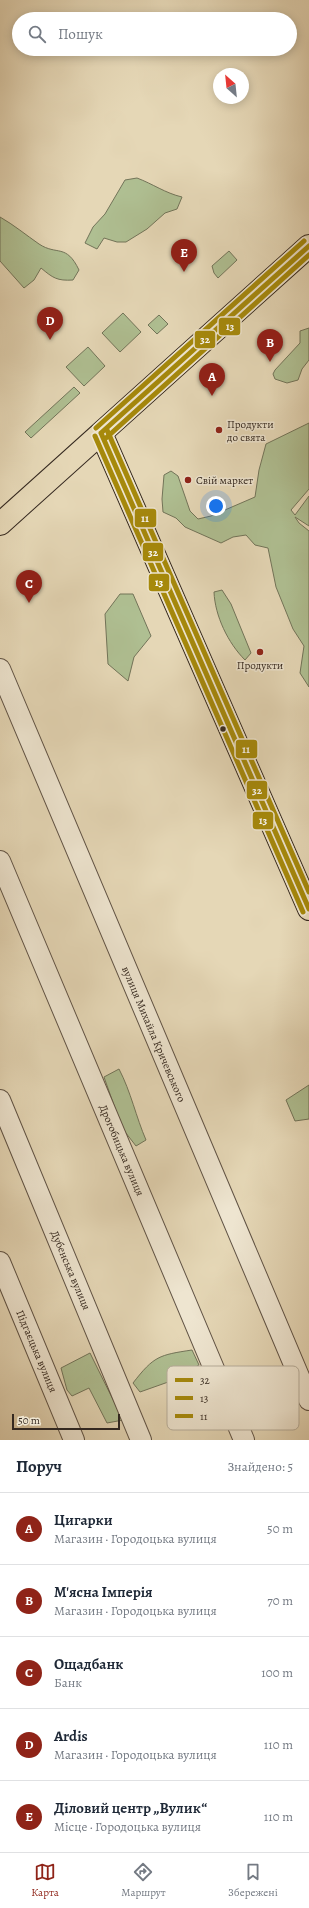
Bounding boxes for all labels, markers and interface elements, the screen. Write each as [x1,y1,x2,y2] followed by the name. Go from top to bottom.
[12,12,297,56] search box
[26,23,48,45] icon: search
[58,24,103,44] text: Пошук
[213,68,249,104] north arrow
[171,239,197,272] pin: E
[37,307,63,340] pin: D
[218,317,241,336] line badge: 13
[226,319,235,334] text: 13
[257,329,283,362] pin: B
[194,330,216,349] line badge: 32
[200,332,211,347] text: 32
[199,363,225,396] pin: A
[226,417,274,445] place label: Продукти до свята
[214,425,224,435] marker: Продукти до свята
[196,473,253,488] place label: Свій маркет
[183,475,193,485] marker: Свій маркет
[206,496,226,516] your location
[134,508,157,528] line badge: 11
[141,511,149,526] text: 11
[142,542,164,562] line badge: 32
[148,545,159,560] text: 32
[16,570,42,603] pin: C
[148,573,170,592] line badge: 13
[155,575,164,590] text: 13
[255,647,265,657] marker: Продукти
[237,658,283,673] place label: Продукти
[218,724,228,734] unlabelled marker
[235,739,258,759] line badge: 11
[242,742,250,757] text: 11
[246,780,268,800] line badge: 32
[252,783,263,798] text: 32
[252,811,274,830] line badge: 13
[259,813,268,828] text: 13
[118,964,189,1105] street label: вулиця Михайла Кричевського
[95,1102,148,1198] street label: Дрогобицька вулиця
[47,1228,94,1312] street label: Дубенська вулиця
[12,1308,61,1395] street label: Підгаєцька вулиця
[167,1366,299,1430] legend
[200,1373,210,1388] text: 32
[200,1391,208,1406] text: 13
[200,1409,208,1424] text: 11
[12,1412,120,1431] scale bar
[18,1413,40,1428] text: 50 m
[16,1455,62,1478] text: Поруч
[227,1458,293,1475] text: Знайдено: 5
[54,1510,113,1530] text: Цигарки
[25,1520,33,1537] text: A
[267,1520,293,1537] text: 50 m
[54,1530,217,1547] text: Магазин · Городоцька вулиця
[54,1582,153,1602] text: М'ясна Імперія
[25,1592,33,1609] text: B
[267,1592,293,1609] text: 70 m
[54,1602,217,1619] text: Магазин · Городоцька вулиця
[54,1654,123,1674] text: Ощадбанк
[25,1664,33,1681] text: C
[261,1664,293,1681] text: 100 m
[54,1674,82,1691] text: Банк
[54,1726,88,1746] text: Ardis
[24,1736,34,1753] text: D
[264,1736,293,1753] text: 110 m
[54,1746,217,1763] text: Магазин · Городоцька вулиця
[54,1798,207,1818] text: Діловий центр „Вулик“
[25,1808,33,1825] text: E
[264,1808,293,1825] text: 110 m
[54,1818,201,1835] text: Місце · Городоцька вулиця
[31,1861,59,1900] tab: Карта
[121,1861,166,1900] tab: Маршрут
[228,1861,278,1900] tab: Збережені

